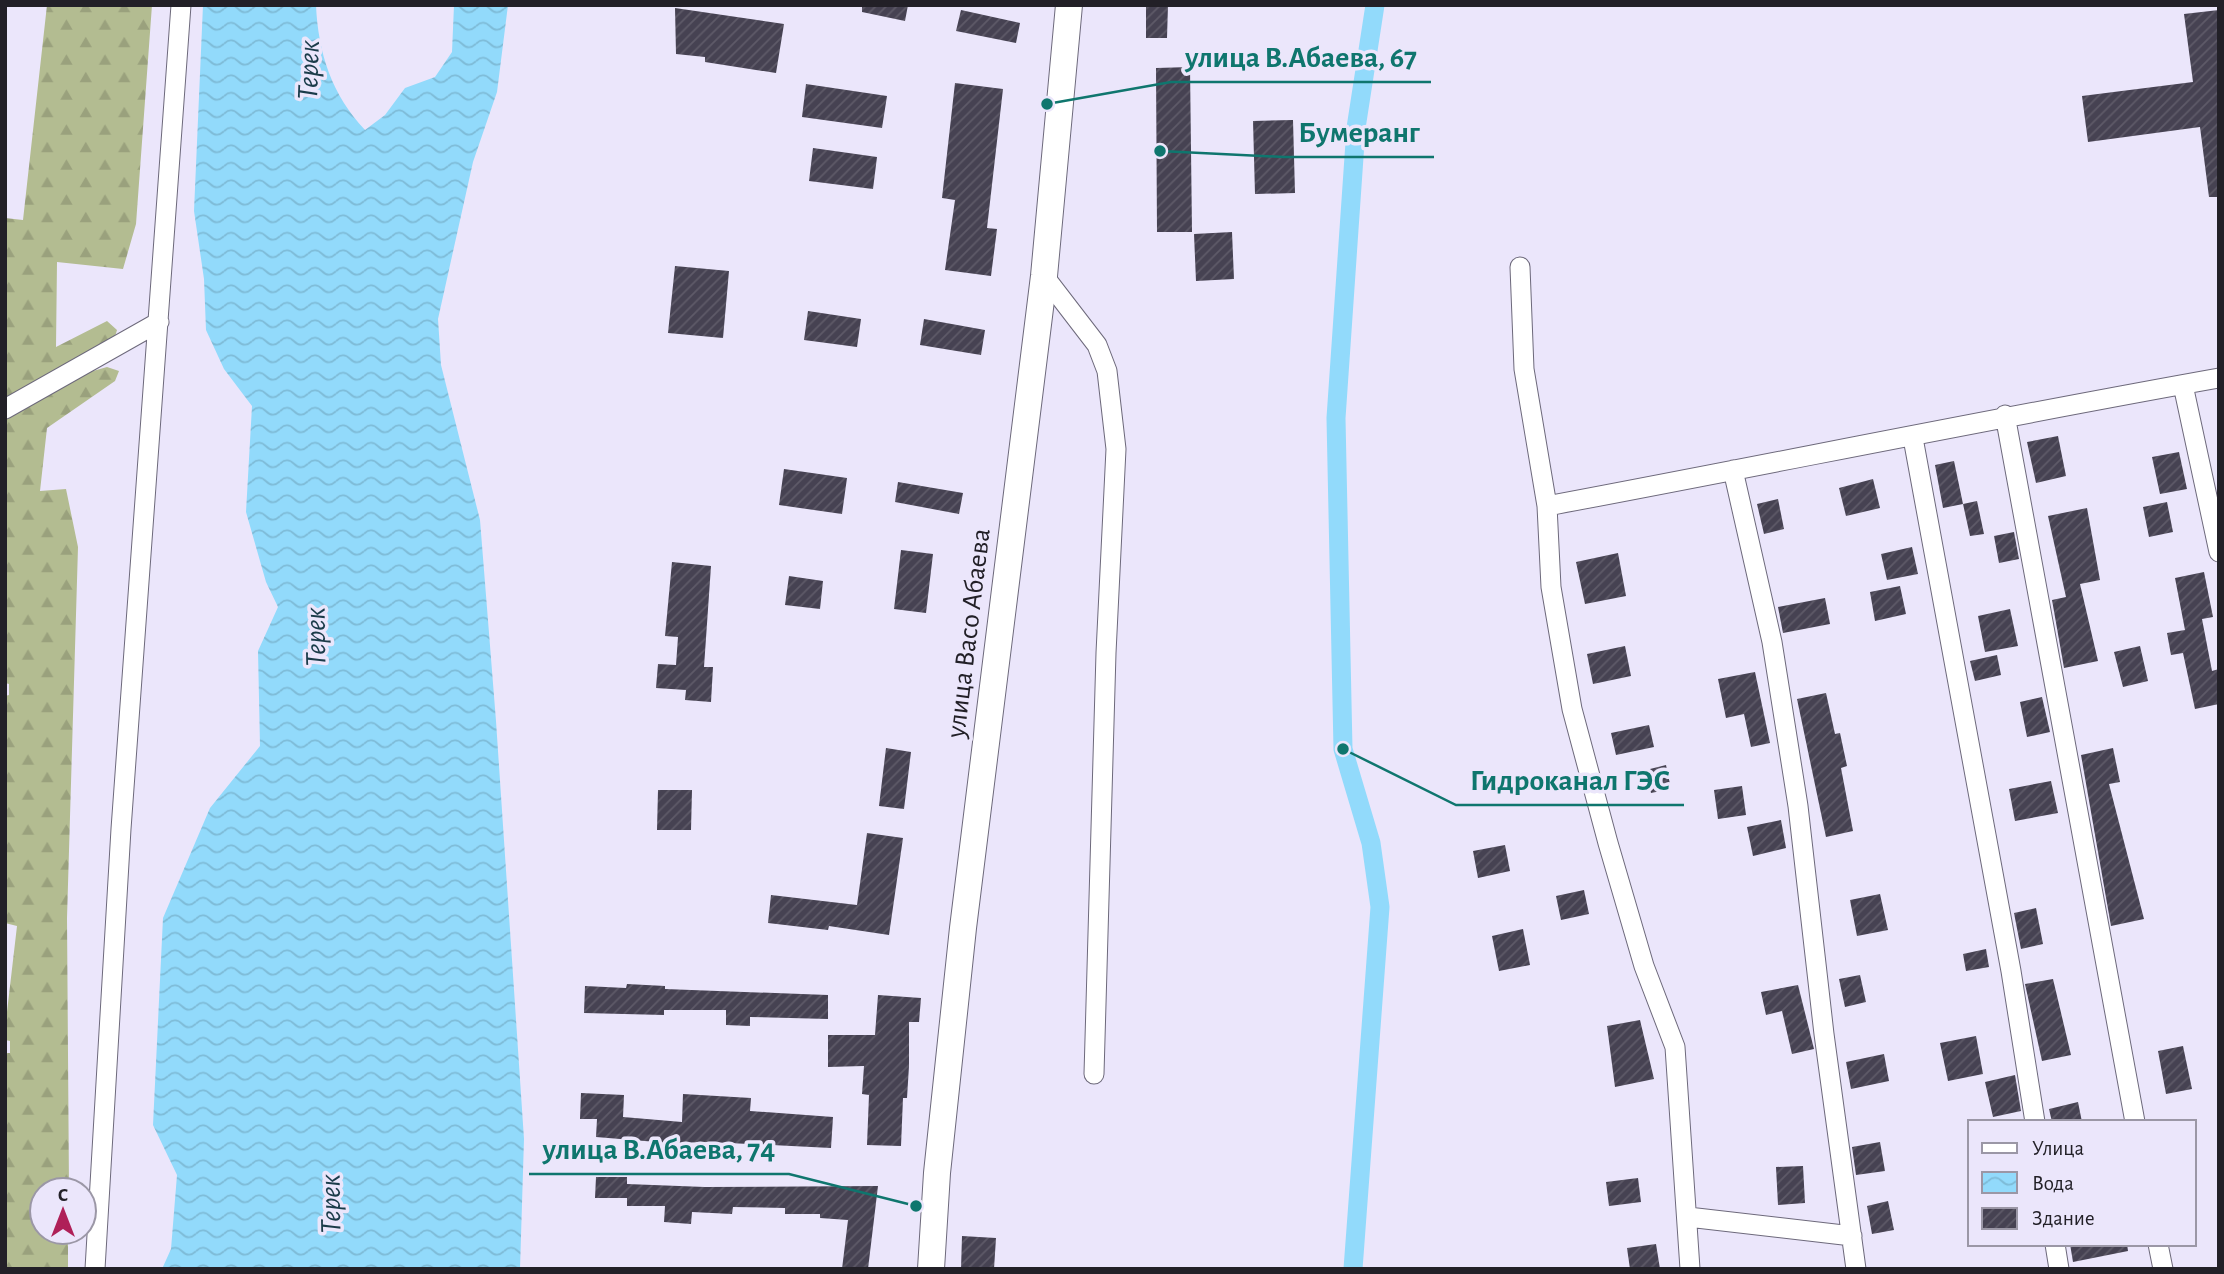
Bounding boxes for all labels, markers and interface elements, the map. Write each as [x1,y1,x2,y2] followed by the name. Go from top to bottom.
[1171,31,1431,82] callout: улица В.Абаева, 67
[293,39,325,100] water label: Терек
[1184,43,1417,73] text: улица В.Абаева, 67
[1284,106,1434,157] callout: Бумеранг
[1298,118,1421,148] text: Бумеранг
[942,527,996,741] street label: улица Васо Абаева
[300,606,332,667] water label: Терек
[1456,754,1684,805] callout: Гидроканал ГЭС
[1470,766,1670,796] text: Гидроканал ГЭС
[1968,1120,2196,1246] legend
[529,1123,789,1174] callout: улица В.Абаева, 74
[542,1135,775,1165] text: улица В.Абаева, 74
[2032,1138,2085,1159] text: Улица
[315,1173,347,1234] water label: Терек
[2032,1173,2074,1194] text: Вода
[28,1176,98,1246] north arrow
[58,1186,68,1205] text: С
[2032,1208,2095,1229] text: Здание

